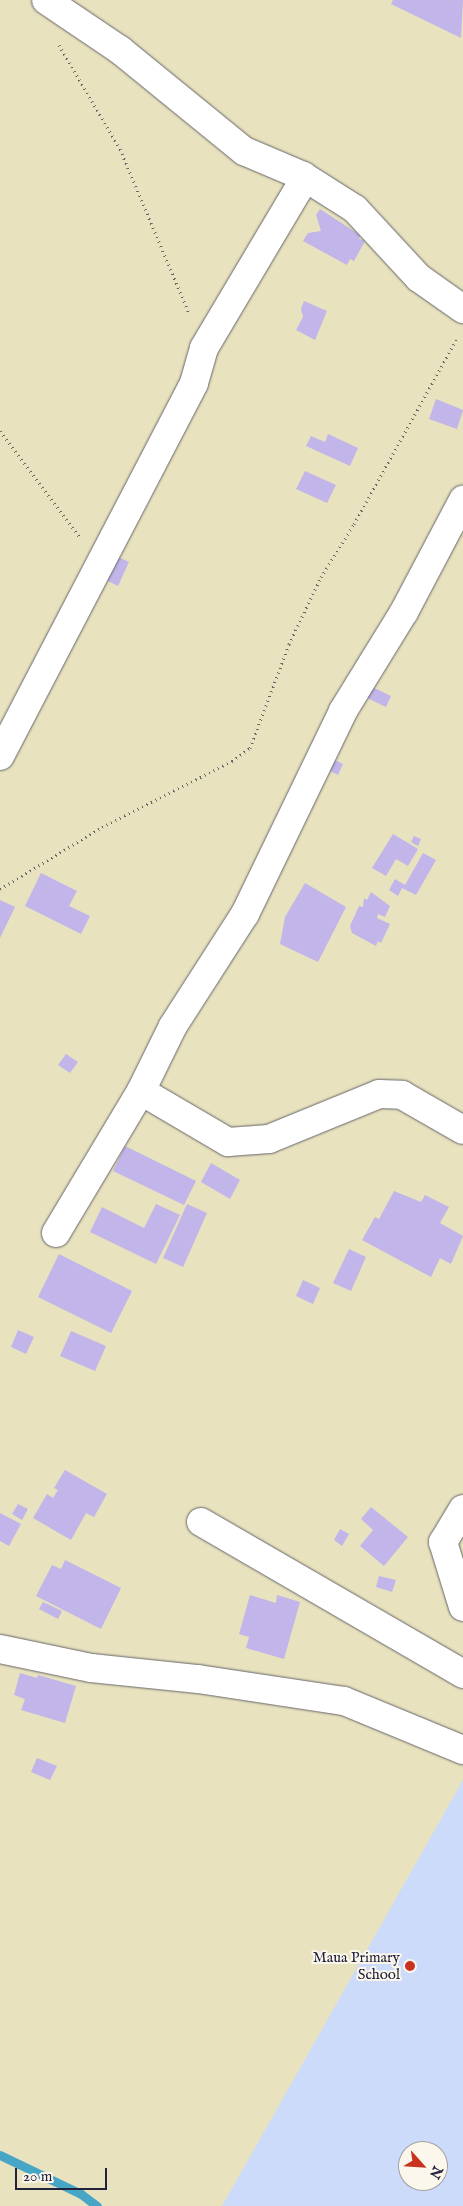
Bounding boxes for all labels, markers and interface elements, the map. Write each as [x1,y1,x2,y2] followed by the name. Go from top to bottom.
[313,1948,400,1983] place label: Maua Primary School
[404,1960,416,1972] marker: Maua Primary School
[398,2141,448,2191] north arrow
[18,2158,110,2190] scale bar
[425,2163,446,2182] text: N
[23,2167,52,2186] text: 20 m

